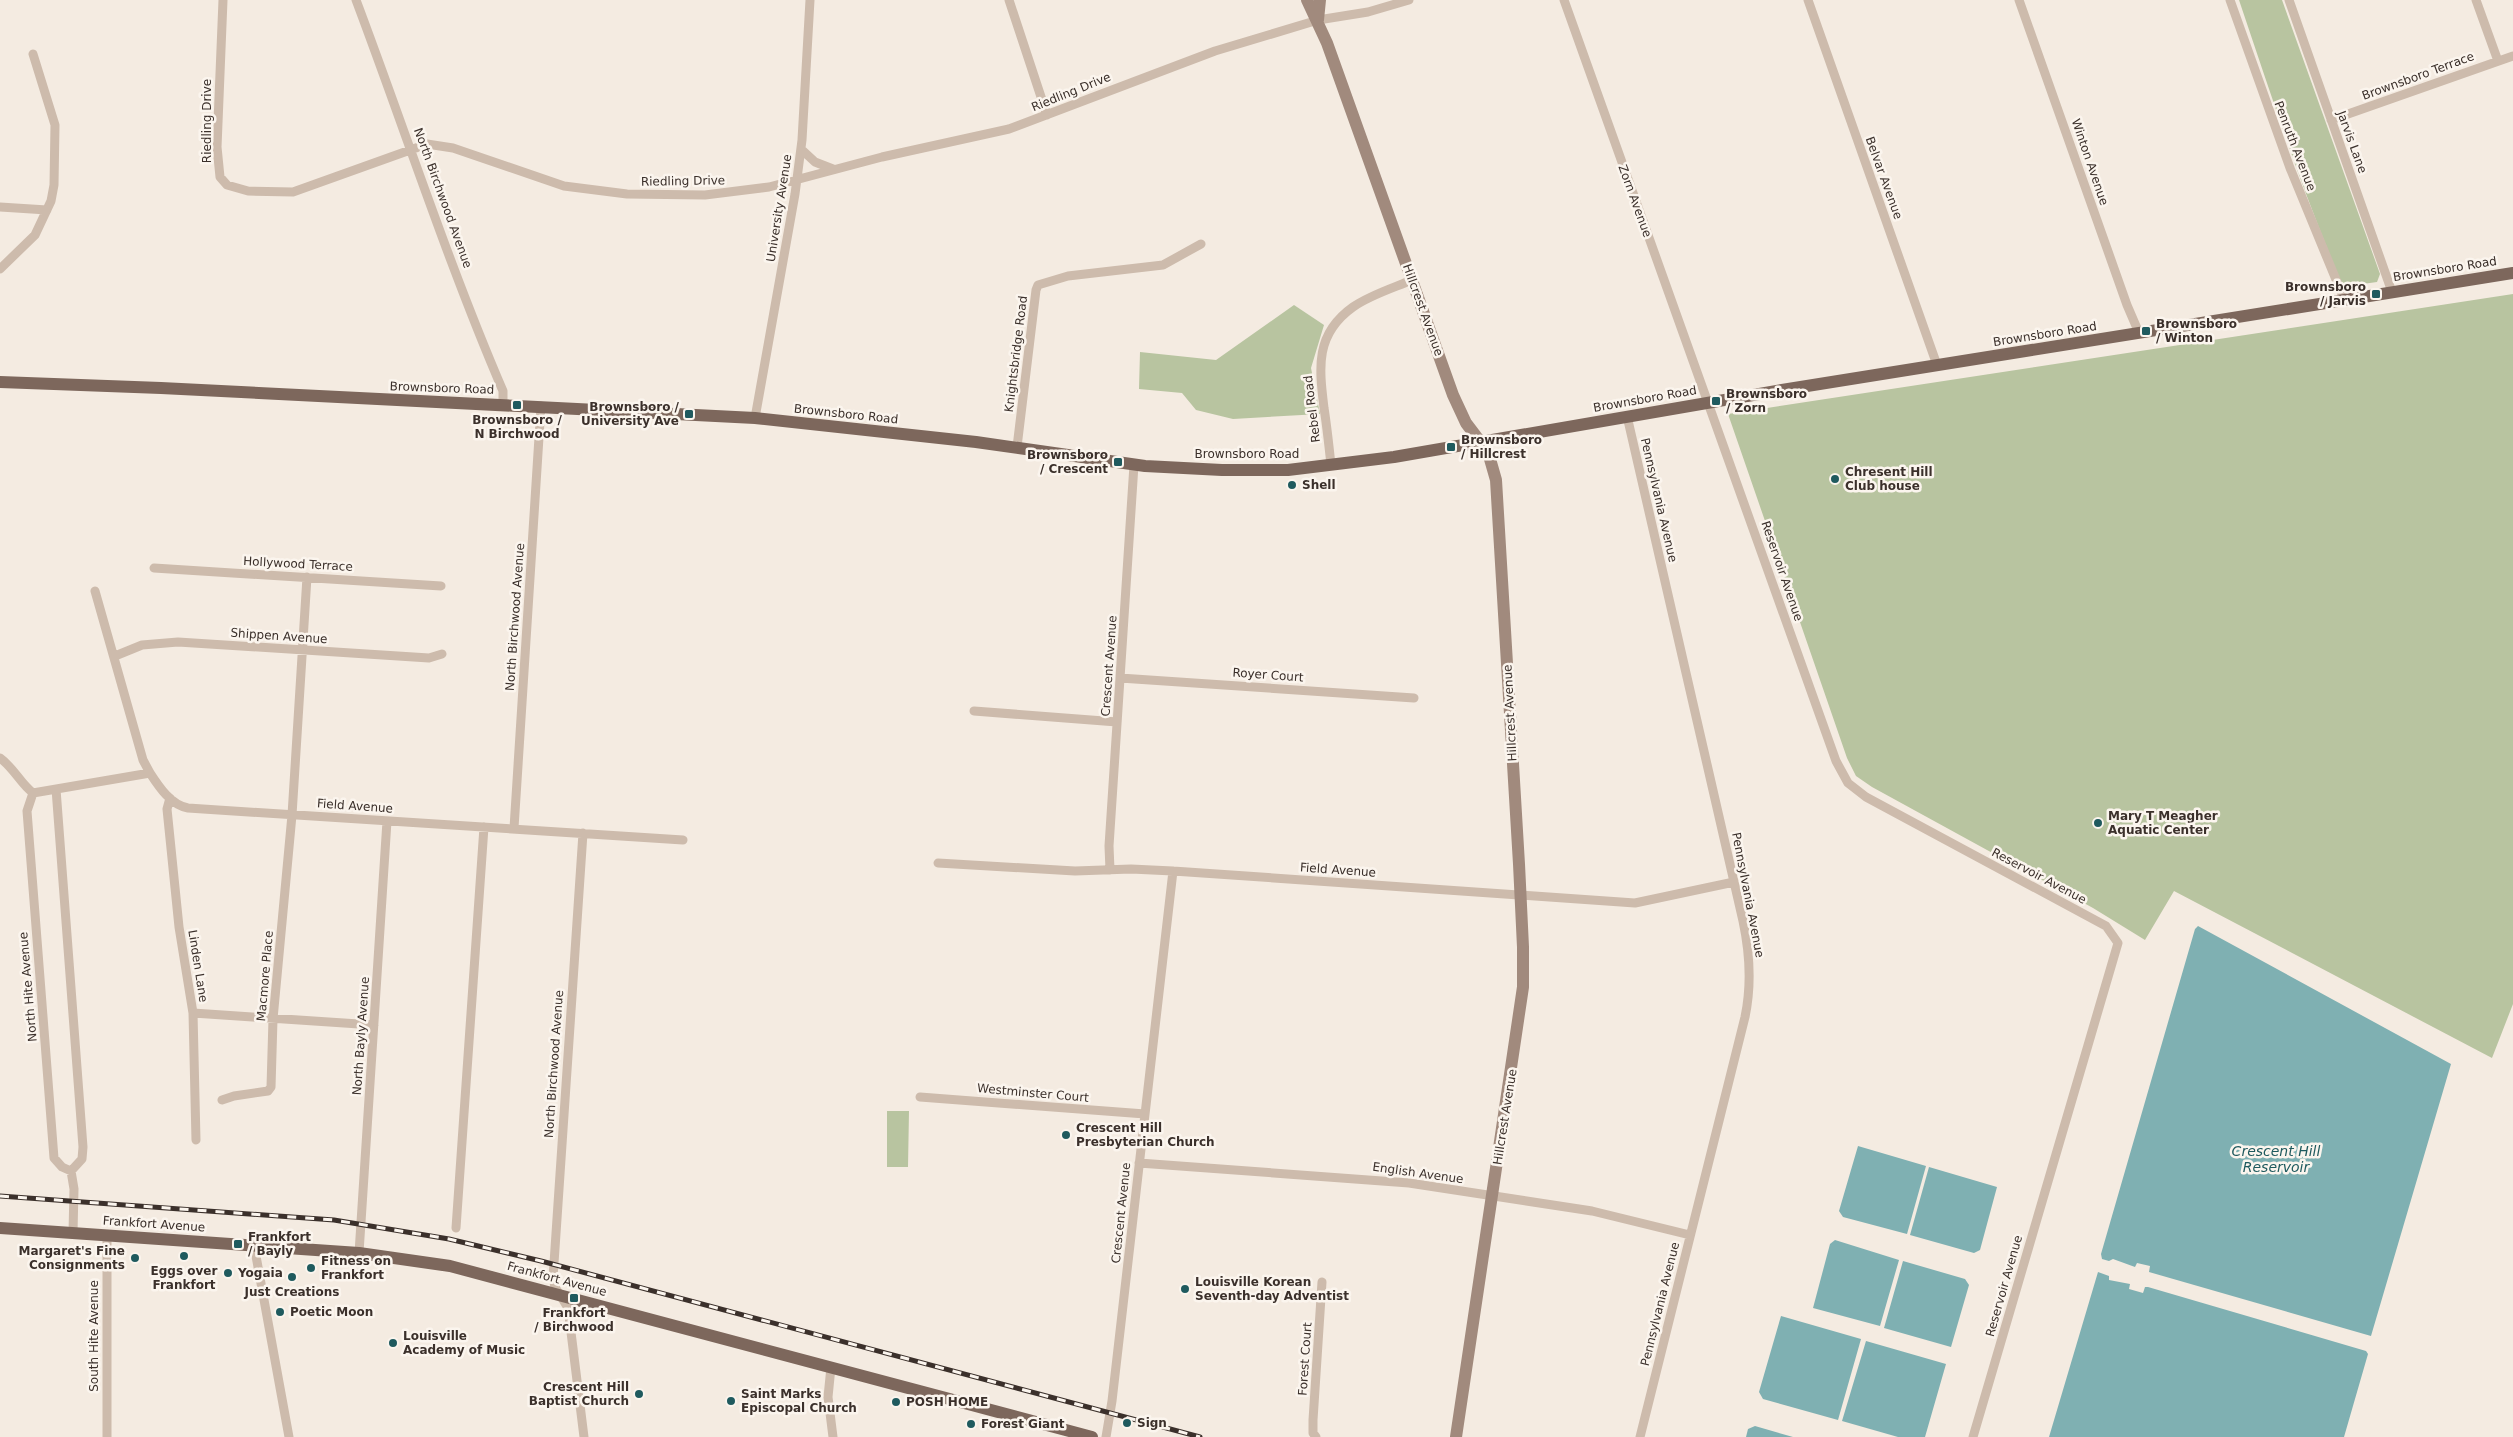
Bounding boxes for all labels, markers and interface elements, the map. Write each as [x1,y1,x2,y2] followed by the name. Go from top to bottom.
[2360,49,2476,103] street label: Brownsboro Terrace
[1029,70,1113,114] street label: Riedling Drive
[200,79,214,163] street label: Riedling Drive
[2271,99,2319,193] street label: Penruth Avenue
[2334,108,2370,175] street label: Jarvis Lane
[2069,117,2111,207] street label: Winton Avenue
[411,126,475,270] street label: North Birchwood Avenue
[1863,135,1905,221] street label: Belvar Avenue
[764,153,794,263] street label: University Avenue
[1615,163,1655,239] street label: Zorn Avenue
[641,173,725,189] street label: Riedling Drive
[2392,254,2498,284] street label: Brownsboro Road
[1400,262,1446,358] street label: Hillcrest Avenue
[2285,280,2366,308] place label: Brownsboro / Jarvis
[2370,288,2382,300] marker: Brownsboro / Jarvis
[1002,295,1030,413] street label: Knightsbridge Road
[2156,317,2237,345] place label: Brownsboro / Winton
[1992,319,2098,349] street label: Brownsboro Road
[2140,325,2152,337] marker: Brownsboro / Winton
[1301,375,1323,443] street label: Rebel Road
[389,379,495,397] street label: Brownsboro Road
[1592,383,1698,415] street label: Brownsboro Road
[1726,387,1807,415] place label: Brownsboro / Zorn
[1710,395,1722,407] marker: Brownsboro / Zorn
[511,399,523,411] marker: Brownsboro / N Birchwood
[581,400,680,428] place label: Brownsboro / University Ave
[793,402,899,426] street label: Brownsboro Road
[683,408,695,420] marker: Brownsboro / University Ave
[472,413,562,441] place label: Brownsboro / N Birchwood
[1461,433,1542,461] place label: Brownsboro / Hillcrest
[1638,436,1680,564] street label: Pennsylvania Avenue
[1445,441,1457,453] marker: Brownsboro / Hillcrest
[1195,447,1299,461] street label: Brownsboro Road
[1027,448,1108,476] place label: Brownsboro / Crescent
[1112,456,1124,468] marker: Brownsboro / Crescent
[1845,465,1933,493] place label: Chresent Hill Club house
[1829,473,1841,485] marker: Chresent Hill Club house
[1302,478,1336,492] place label: Shell
[1286,479,1298,491] marker: Shell
[1758,519,1806,623] street label: Reservoir Avenue
[503,543,527,691] street label: North Birchwood Avenue
[243,554,353,574] street label: Hollywood Terrace
[1098,615,1120,717] street label: Crescent Avenue
[230,626,328,646] street label: Shippen Avenue
[1500,664,1520,762] street label: Hillcrest Avenue
[1232,666,1304,684] street label: Royer Court
[317,796,393,816] street label: Field Avenue
[2108,809,2218,837] place label: Mary T Meagher Aquatic Center
[2092,817,2104,829] marker: Mary T Meagher Aquatic Center
[1729,831,1767,959] street label: Pennsylvania Avenue
[1989,845,2089,907] street label: Reservoir Avenue
[1300,860,1376,880] street label: Field Avenue
[185,929,211,1003] street label: Linden Lane
[254,930,276,1022] street label: Macmore Place
[16,931,40,1043] street label: North Hite Avenue
[350,976,372,1096] street label: North Bayly Avenue
[542,990,566,1138] street label: North Birchwood Avenue
[1490,1068,1520,1166] street label: Hillcrest Avenue
[977,1081,1090,1105] street label: Westminster Court
[1076,1121,1215,1149] place label: Crescent Hill Presbyterian Church
[1060,1129,1072,1141] marker: Crescent Hill Presbyterian Church
[2232,1143,2320,1175] water label: Crescent Hill Reservoir
[1372,1160,1464,1186] street label: English Avenue
[1109,1162,1133,1264] street label: Crescent Avenue
[102,1213,206,1235] street label: Frankfort Avenue
[248,1230,311,1258] place label: Frankfort / Bayly
[1983,1234,2025,1338] street label: Reservoir Avenue
[232,1238,244,1250] marker: Frankfort / Bayly
[1638,1241,1682,1367] street label: Pennsylvania Avenue
[19,1244,125,1272] place label: Margaret's Fine Consignments
[178,1250,190,1262] marker: Eggs over Frankfort
[129,1252,141,1264] marker: Margaret's Fine Consignments
[321,1254,391,1282] place label: Fitness on Frankfort
[506,1259,608,1299] street label: Frankfort Avenue
[305,1262,317,1274] marker: Fitness on Frankfort
[151,1264,217,1292] place label: Eggs over Frankfort
[237,1266,283,1280] place label: Yogaia
[222,1267,234,1279] marker: Yogaia
[286,1271,298,1283] marker: Just Creations
[1195,1275,1349,1303] place label: Louisville Korean Seventh-day Adventist
[87,1280,101,1392] street label: South Hite Avenue
[1179,1283,1191,1295] marker: Louisville Korean Seventh-day Adventist
[244,1285,339,1299] place label: Just Creations
[568,1292,580,1304] marker: Frankfort / Birchwood
[290,1305,373,1319] place label: Poetic Moon
[274,1306,286,1318] marker: Poetic Moon
[534,1306,614,1334] place label: Frankfort / Birchwood
[1295,1322,1315,1396] street label: Forest Court
[403,1329,525,1357] place label: Louisville Academy of Music
[387,1337,399,1349] marker: Louisville Academy of Music
[529,1380,629,1408] place label: Crescent Hill Baptist Church
[741,1387,857,1415] place label: Saint Marks Episcopal Church
[633,1388,645,1400] marker: Crescent Hill Baptist Church
[725,1395,737,1407] marker: Saint Marks Episcopal Church
[906,1395,988,1409] place label: POSH HOME
[890,1396,902,1408] marker: POSH HOME
[1137,1416,1167,1430] place label: Sign
[981,1417,1065,1431] place label: Forest Giant
[1121,1417,1133,1429] marker: Sign
[965,1418,977,1430] marker: Forest Giant

